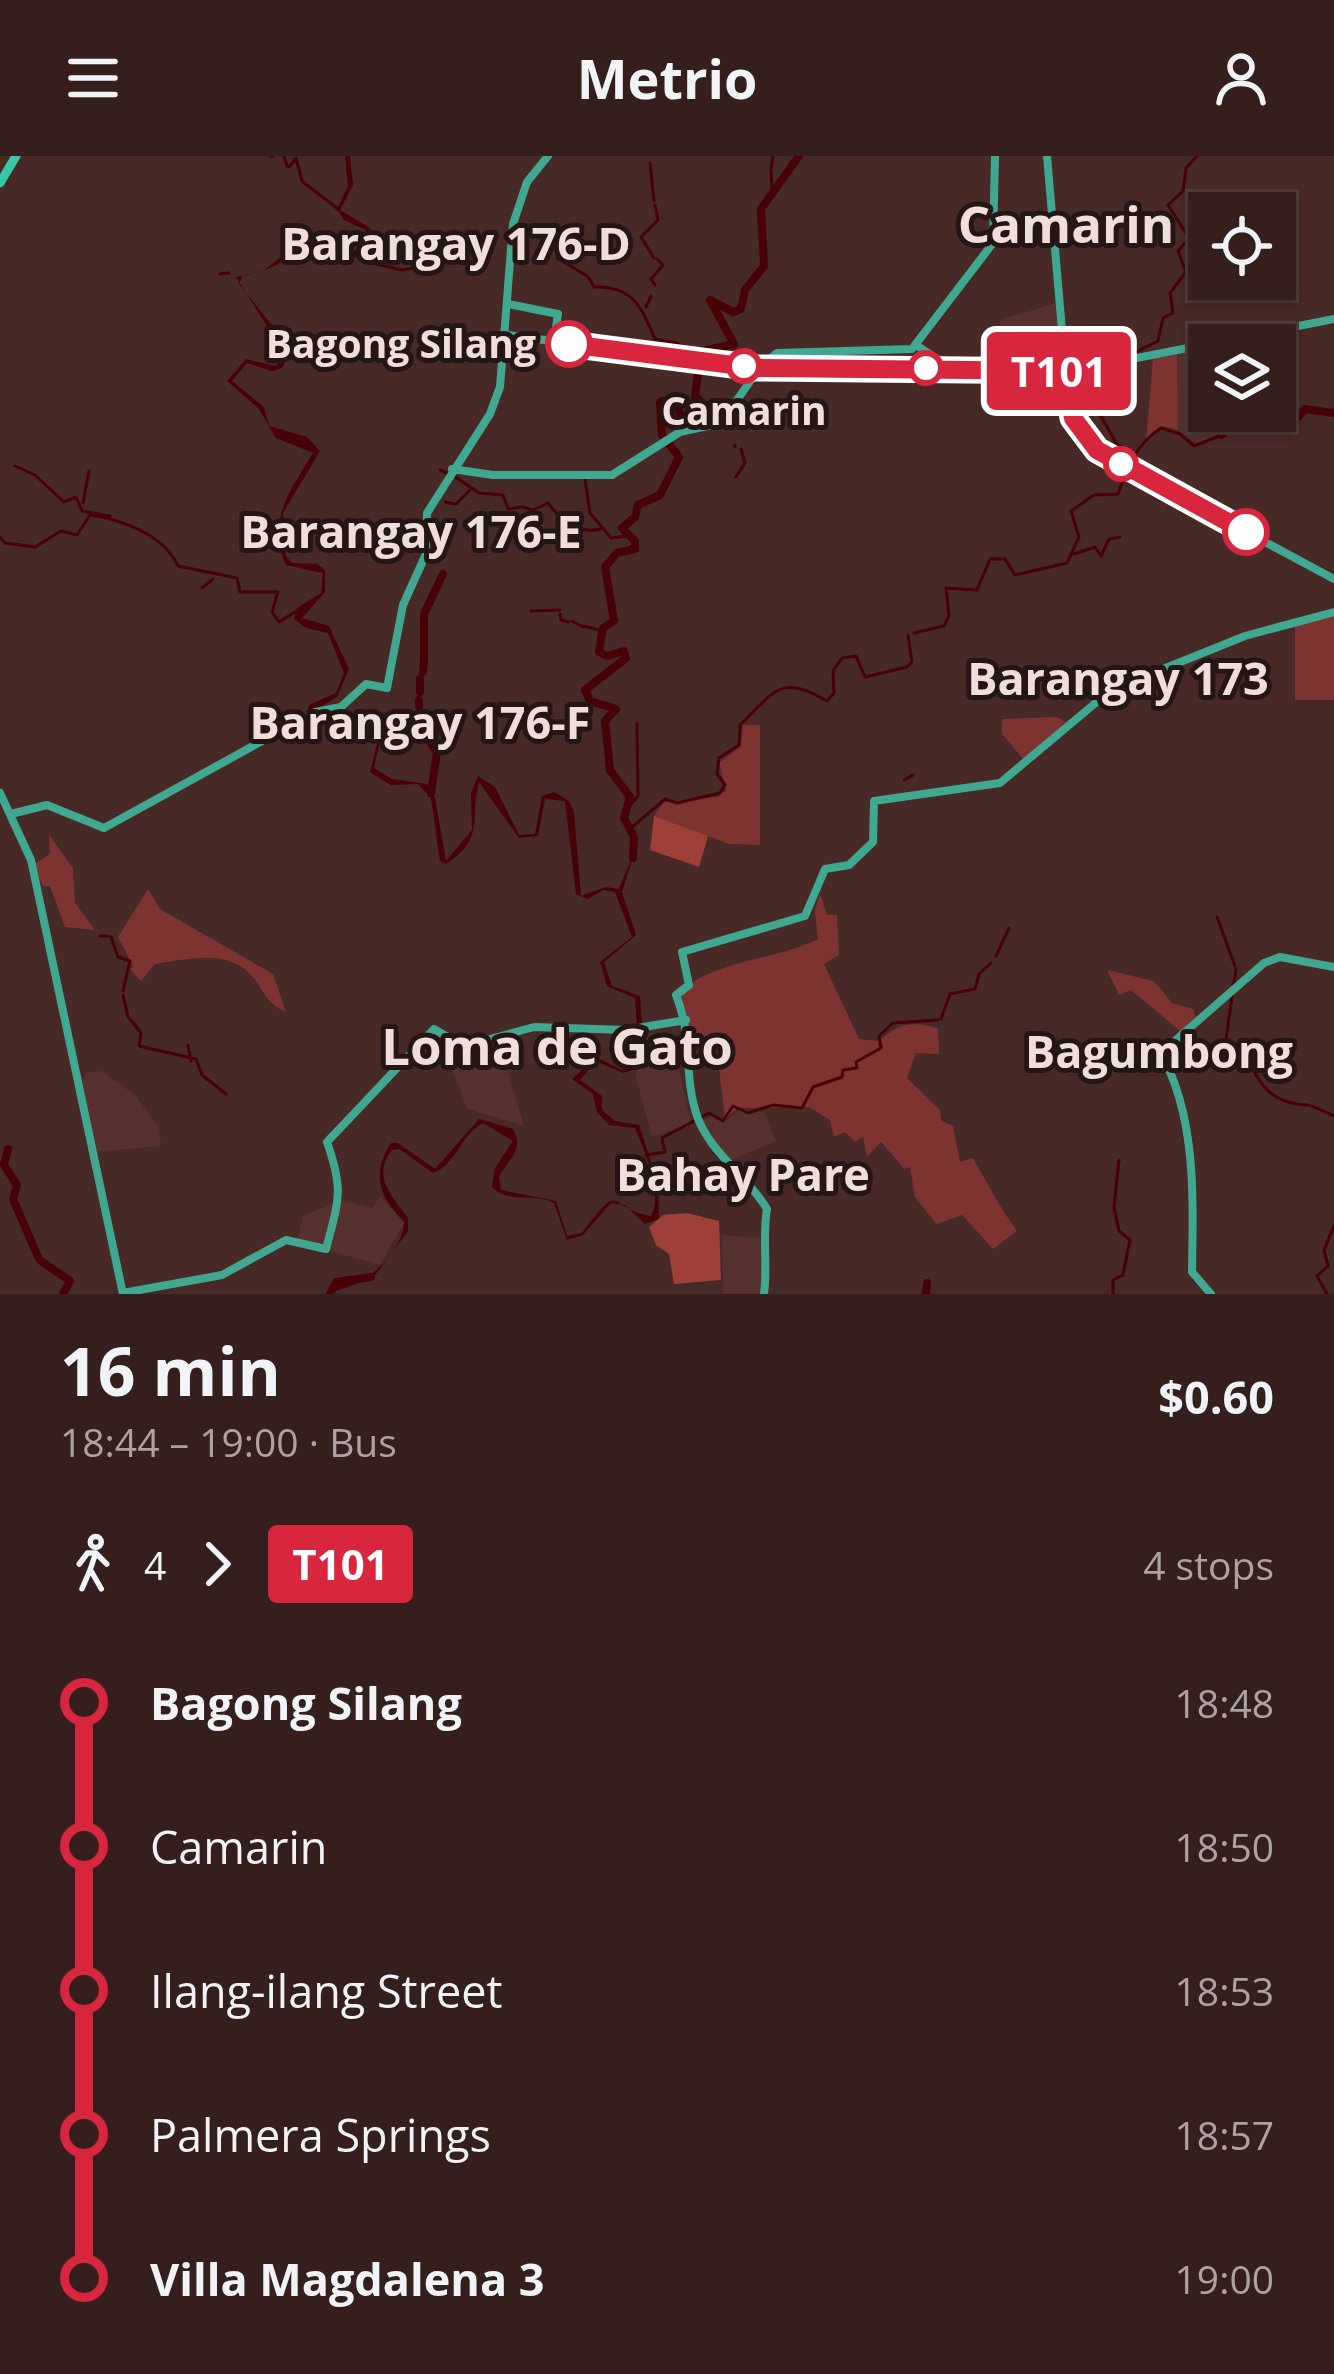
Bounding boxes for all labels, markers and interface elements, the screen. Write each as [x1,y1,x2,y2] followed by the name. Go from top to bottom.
[577,41,757,115] text: Metrio
[60,45,126,111] icon: menu
[1208,45,1274,111] icon: person
[958,188,1174,258] district label: Camarin
[1188,192,1296,432] map controls
[1188,192,1296,300] button: locate
[281,212,631,273] district label: Barangay 176-D
[266,316,536,369] place label: Bagong Silang
[547,322,591,366] marker: Bagong Silang
[1188,324,1296,432] button: layers
[975,332,1143,410] line badge: T101
[1011,342,1107,399] text: T101
[728,350,760,382] marker: Camarin
[910,352,942,384] unlabelled marker
[661,383,827,436] place label: Camarin
[1105,448,1137,480] unlabelled marker
[240,500,582,561] district label: Barangay 176-E
[1224,510,1268,554] unlabelled marker
[967,647,1269,708] district label: Barangay 173
[250,691,590,752] district label: Barangay 176-F
[381,1010,733,1080] district label: Loma de Gato
[1025,1020,1293,1081] district label: Bagumbong
[616,1143,870,1204] district label: Bahay Pare
[60,1325,281,1415] text: 16 min
[1158,1366,1274,1427] text: $0.60
[60,1415,397,1468] text: 18:44 – 19:00 · Bus
[60,1531,126,1597] icon: walk
[184,1531,250,1597] icon: forward
[292,1535,389,1592] text: T101
[144,1538,166,1591] text: 4
[1143,1538,1274,1591] text: 4 stops
[150,1672,462,1733] text: Bagong Silang
[1175,1676,1274,1729] text: 18:48
[150,1816,327,1877] text: Camarin
[1175,1820,1274,1873] text: 18:50
[150,1960,503,2021] text: Ilang-ilang Street
[1175,1964,1274,2017] text: 18:53
[150,2104,491,2165] text: Palmera Springs
[1175,2108,1274,2161] text: 18:57
[150,2248,545,2309] text: Villa Magdalena 3
[1175,2252,1274,2305] text: 19:00

